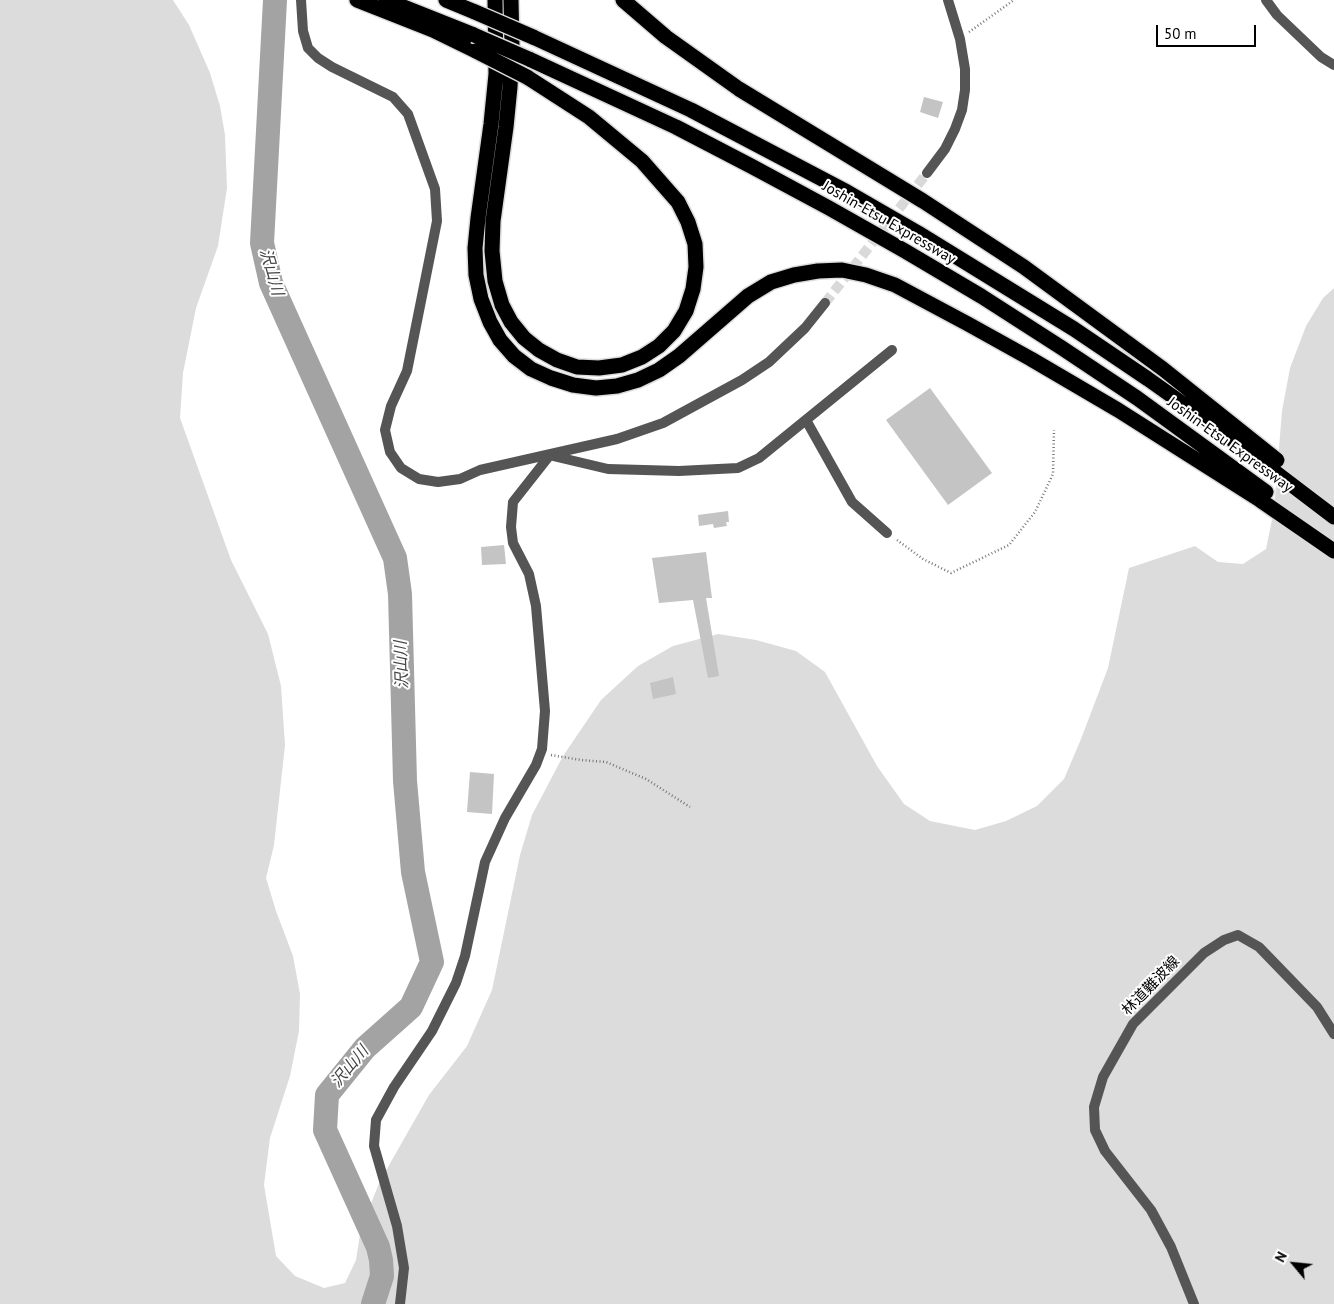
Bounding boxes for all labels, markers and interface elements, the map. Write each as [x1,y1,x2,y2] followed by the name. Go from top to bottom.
[1159,15,1259,47] scale bar
[1164,24,1197,43] text: 50 m
[819,178,959,268] street label: Joshin-Etsu Expressway
[255,246,287,298] water label: 沢山川
[1164,393,1296,497] street label: Joshin-Etsu Expressway
[392,641,412,689] water label: 沢山川
[1118,953,1184,1019] street label: 林道難波線
[327,1042,373,1092] water label: 沢山川
[1269,1239,1319,1289] north arrow
[1271,1249,1291,1265] text: N

